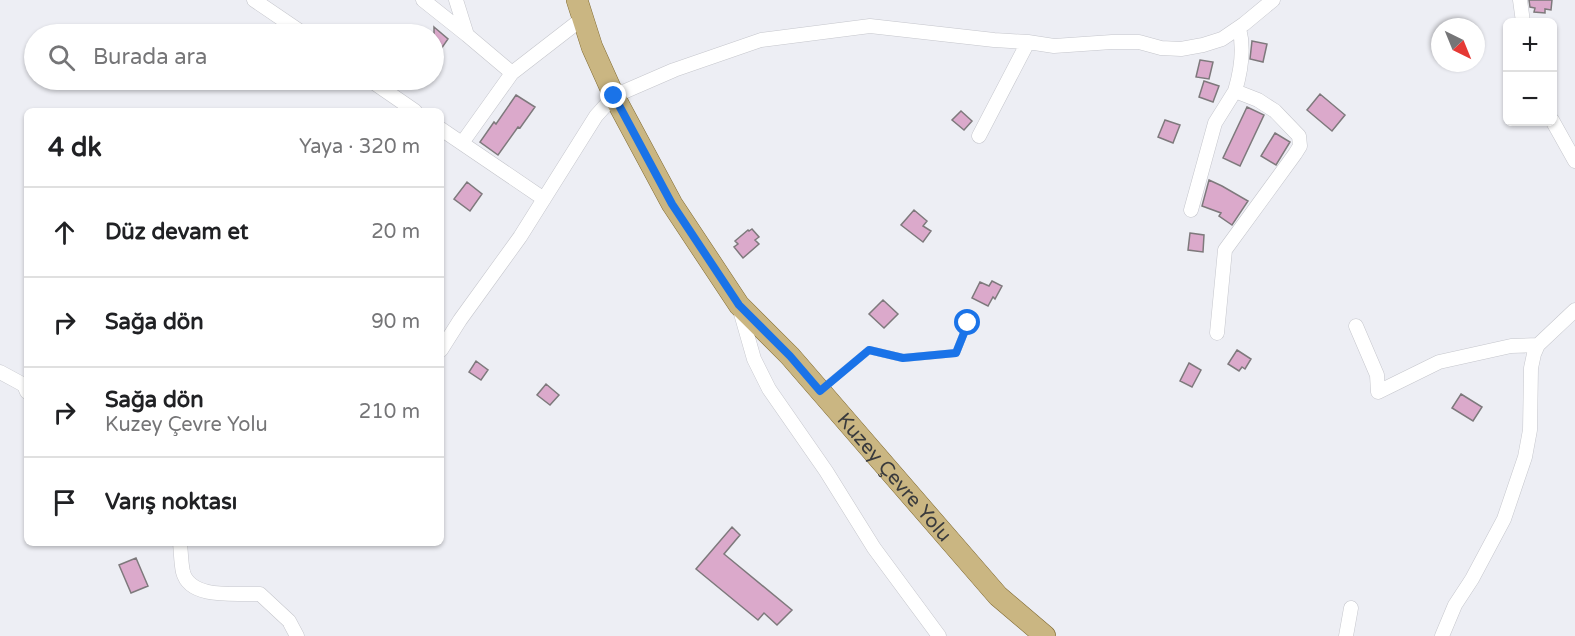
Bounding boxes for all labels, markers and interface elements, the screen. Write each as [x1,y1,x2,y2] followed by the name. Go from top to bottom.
[1431,18,1485,72] north arrow
[1503,18,1557,126] map controls
[1503,18,1557,72] button: +
[24,24,444,90] search box
[45,41,78,74] icon: search
[93,44,207,70] text: Burada ara
[1503,72,1557,126] button: −
[600,82,626,108] route end
[48,132,102,163] text: 4 dk
[299,135,420,159] text: Yaya · 320 m
[48,216,81,249] icon: ahead
[105,219,248,245] text: Düz devam et
[371,220,420,244] text: 20 m
[48,306,81,339] icon: right
[105,309,204,335] text: Sağa dön
[954,309,980,335] route start
[371,310,420,334] text: 90 m
[105,387,204,413] text: Sağa dön
[48,396,81,429] icon: right
[359,400,420,424] text: 210 m
[832,408,956,547] street label: Kuzey Çevre Yolu
[105,413,268,437] text: Kuzey Çevre Yolu
[48,486,81,519] icon: arrive
[105,489,237,515] text: Varış noktası

